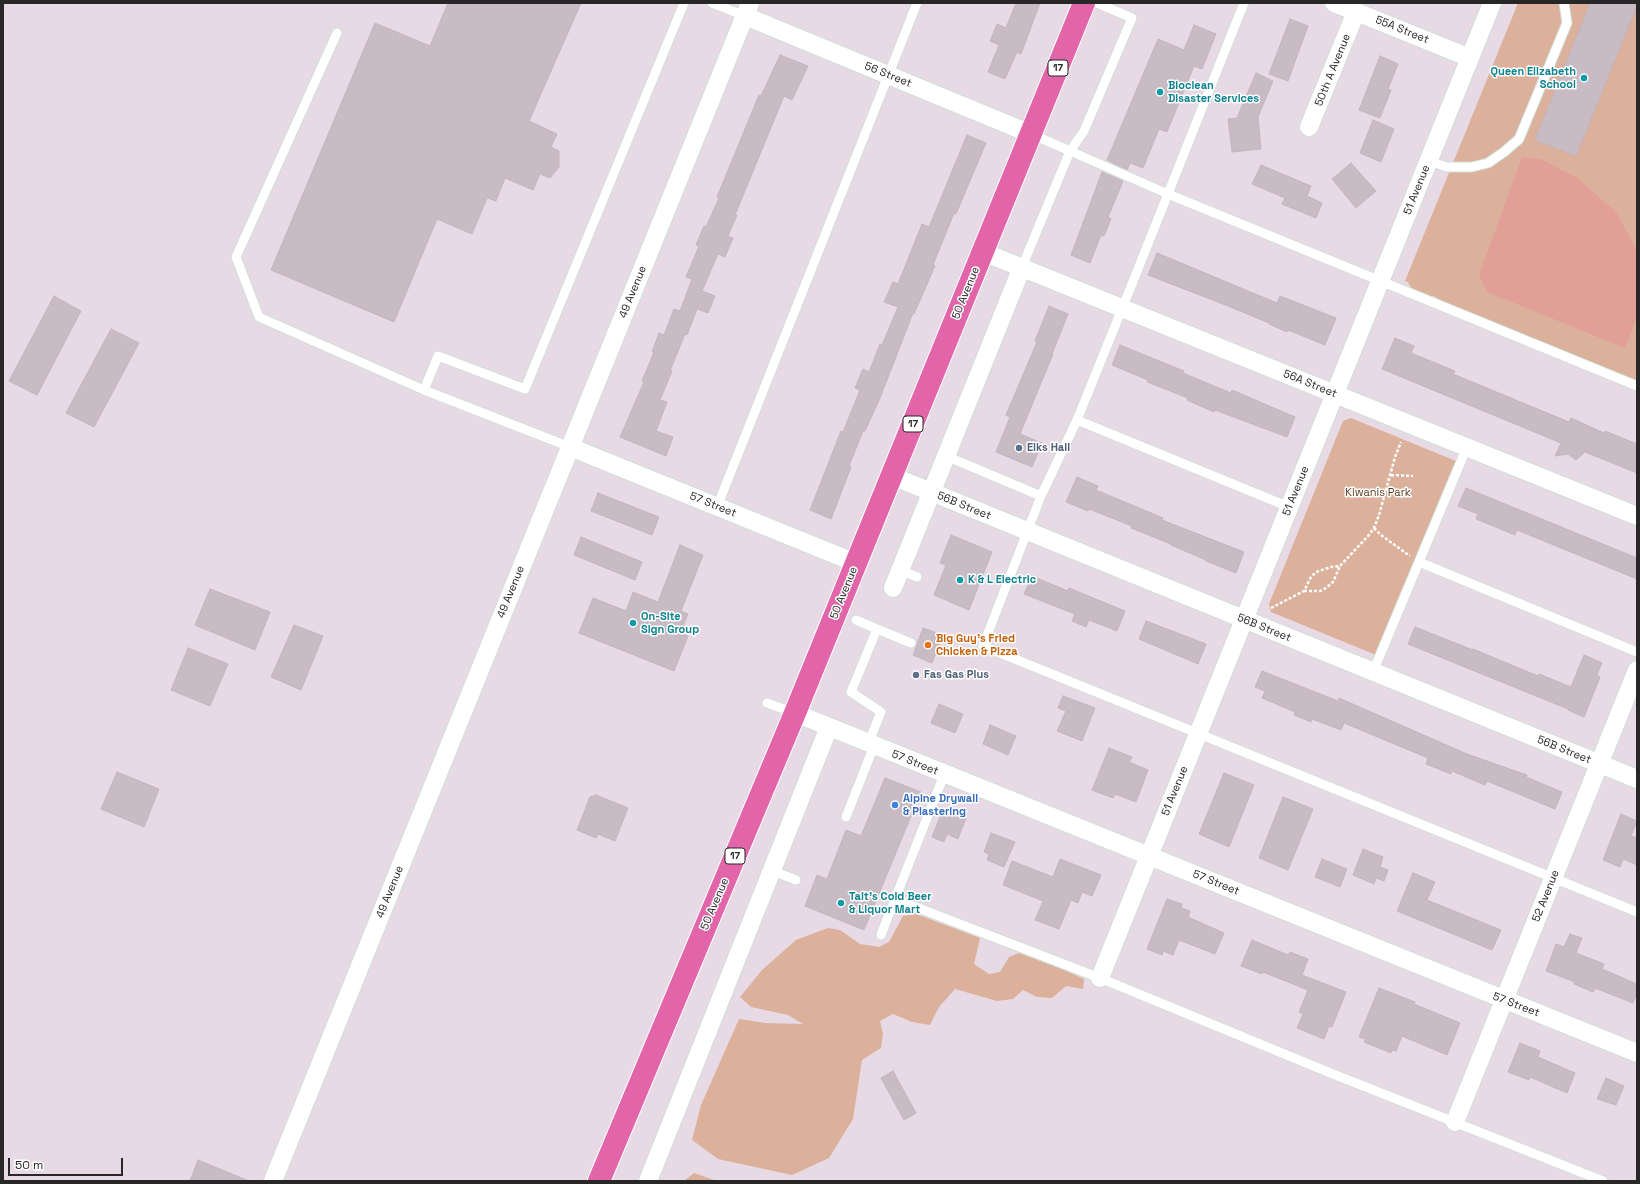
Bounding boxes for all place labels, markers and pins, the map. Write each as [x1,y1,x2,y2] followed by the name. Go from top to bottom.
[1491,65,1576,91] place label: Queen Elizabeth School
[1579,73,1589,83] marker: Queen Elizabeth School
[1168,79,1259,105] place label: Bioclean Disaster Services
[1155,87,1165,97] marker: Bioclean Disaster Services
[1027,441,1070,455] place label: Elks Hall
[1014,443,1024,453] marker: Elks Hall
[968,573,1036,587] place label: K & L Electric
[955,575,965,585] marker: K & L Electric
[641,610,699,636] place label: On-Site Sign Group
[628,618,638,628] marker: On-Site Sign Group
[936,632,1018,658] place label: Big Guy's Fried Chicken & Pizza
[923,640,933,650] marker: Big Guy's Fried Chicken & Pizza
[924,668,989,682] place label: Fas Gas Plus
[911,670,921,680] marker: Fas Gas Plus
[903,792,978,818] place label: Alpine Drywall & Plastering
[890,800,900,810] marker: Alpine Drywall & Plastering
[849,890,932,916] place label: Tait's Cold Beer & Liquor Mart
[836,898,846,908] marker: Tait's Cold Beer & Liquor Mart

